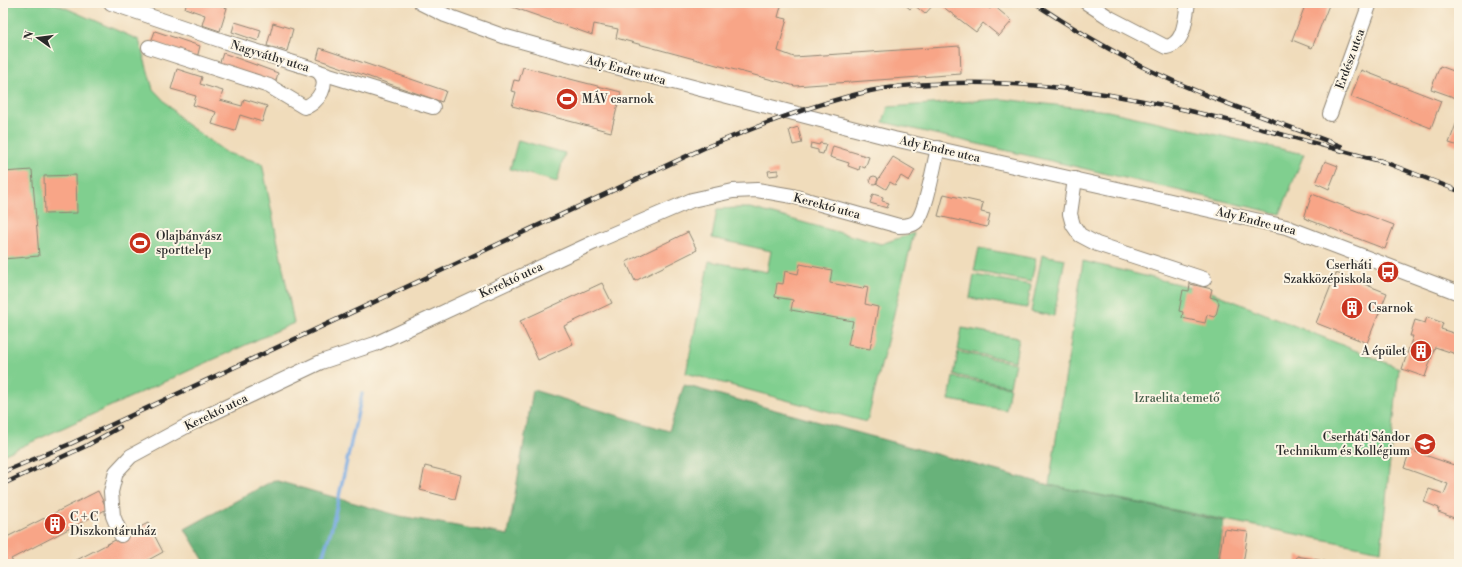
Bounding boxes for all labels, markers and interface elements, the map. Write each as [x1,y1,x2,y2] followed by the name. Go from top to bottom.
[18,18,58,58] north arrow
[1333,26,1369,91] street label: Erdész utca
[21,30,37,42] text: N
[229,37,312,76] street label: Nagyváthy utca
[583,52,668,89] street label: Ady Endre utca
[554,86,580,112] sports icon: MÁV csarnok
[582,90,654,107] place label: MÁV csarnok
[897,133,983,166] street label: Ady Endre utca
[792,190,863,223] street label: Kerektó utca
[1213,204,1298,239] street label: Ady Endre utca
[156,229,222,258] place label: Olajbányász sporttelep
[127,230,153,256] sports icon: Olajbányász sporttelep
[1284,258,1373,287] place label: Cserháti Szakközépiskola
[477,259,546,302] street label: Kerektó utca
[1375,259,1401,285] bus stop icon: Cserháti Szakközépiskola
[1339,295,1365,321] building icon: Csarnok
[1368,301,1414,316] place label: Csarnok
[1408,338,1434,364] building icon: A épület
[1361,344,1407,359] place label: A épület
[182,390,251,434] street label: Kerektó utca
[1134,391,1220,406] park label: Izraelita temető
[1276,430,1410,459] place label: Cserháti Sándor Technikum és Kollégium
[1412,431,1438,457] school or university icon: Cserháti Sándor Technikum és Kollégium
[70,510,156,539] place label: C + C Diszkontáruház
[42,511,68,537] building icon: C + C Diszkontáruház

